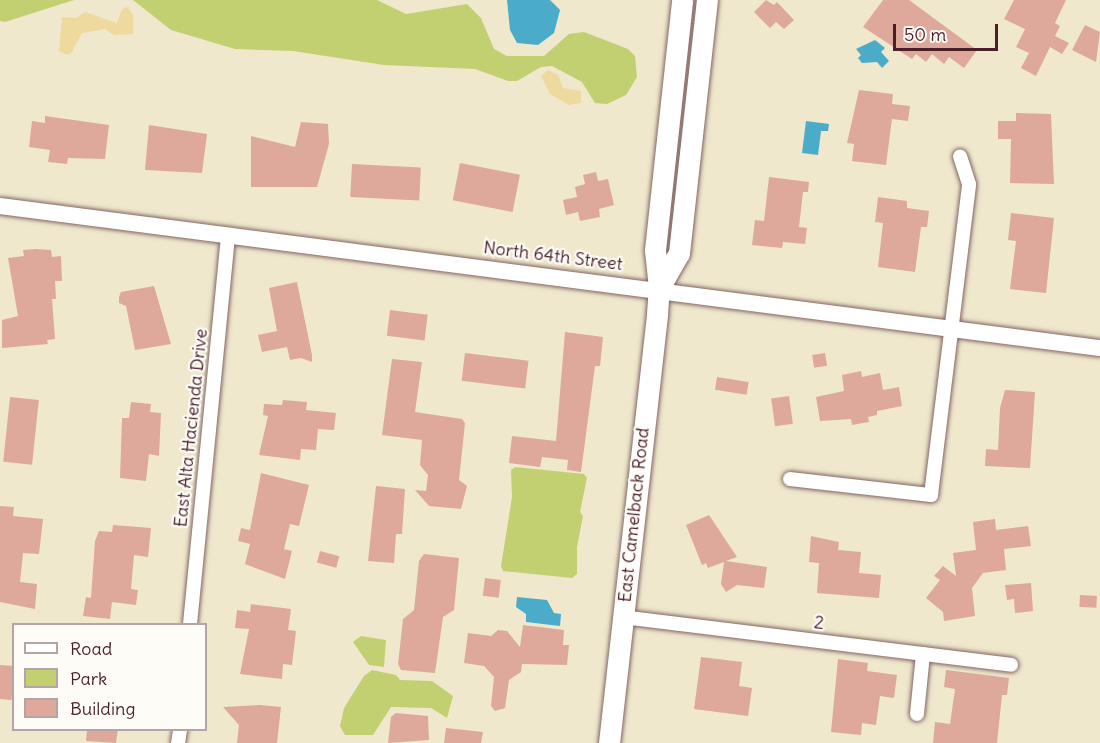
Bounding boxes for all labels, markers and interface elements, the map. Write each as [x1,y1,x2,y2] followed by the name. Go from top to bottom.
[896,12,1001,50] scale bar
[904,23,946,46] text: 50 m
[482,237,624,275] street label: North 64th Street
[170,328,212,528] street label: East Alta Hacienda Drive
[614,427,654,603] street label: East Camelback Road
[813,612,825,634] street label: 2
[12,623,207,731] legend
[70,637,112,660] text: Road
[70,667,107,690] text: Park
[70,697,135,720] text: Building

